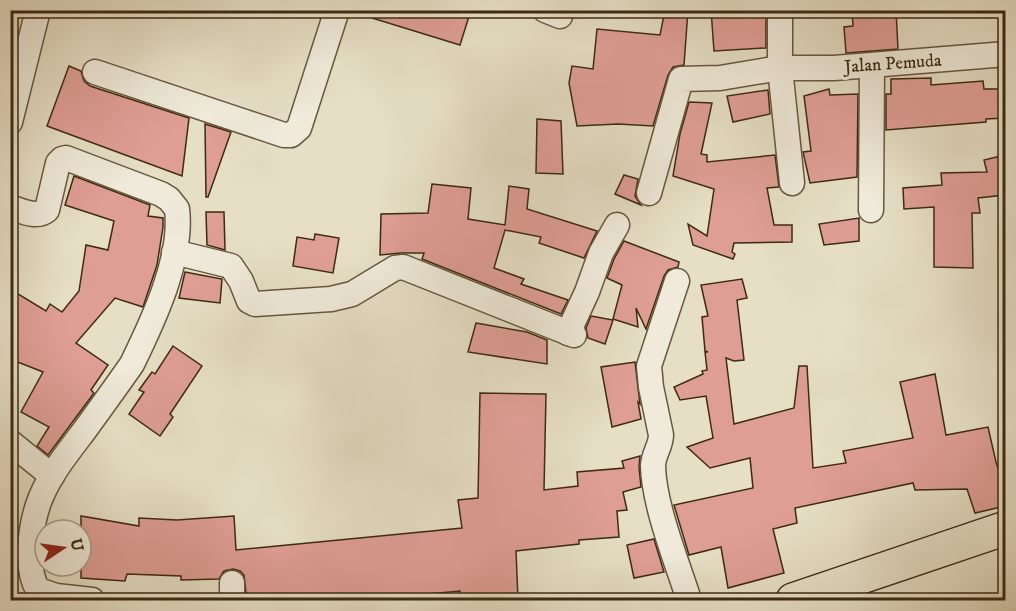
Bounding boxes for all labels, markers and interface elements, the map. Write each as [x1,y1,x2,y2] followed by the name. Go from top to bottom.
[842,50,943,79] street label: Jalan Pemuda
[33,518,93,578] north arrow
[66,537,88,554] text: U

